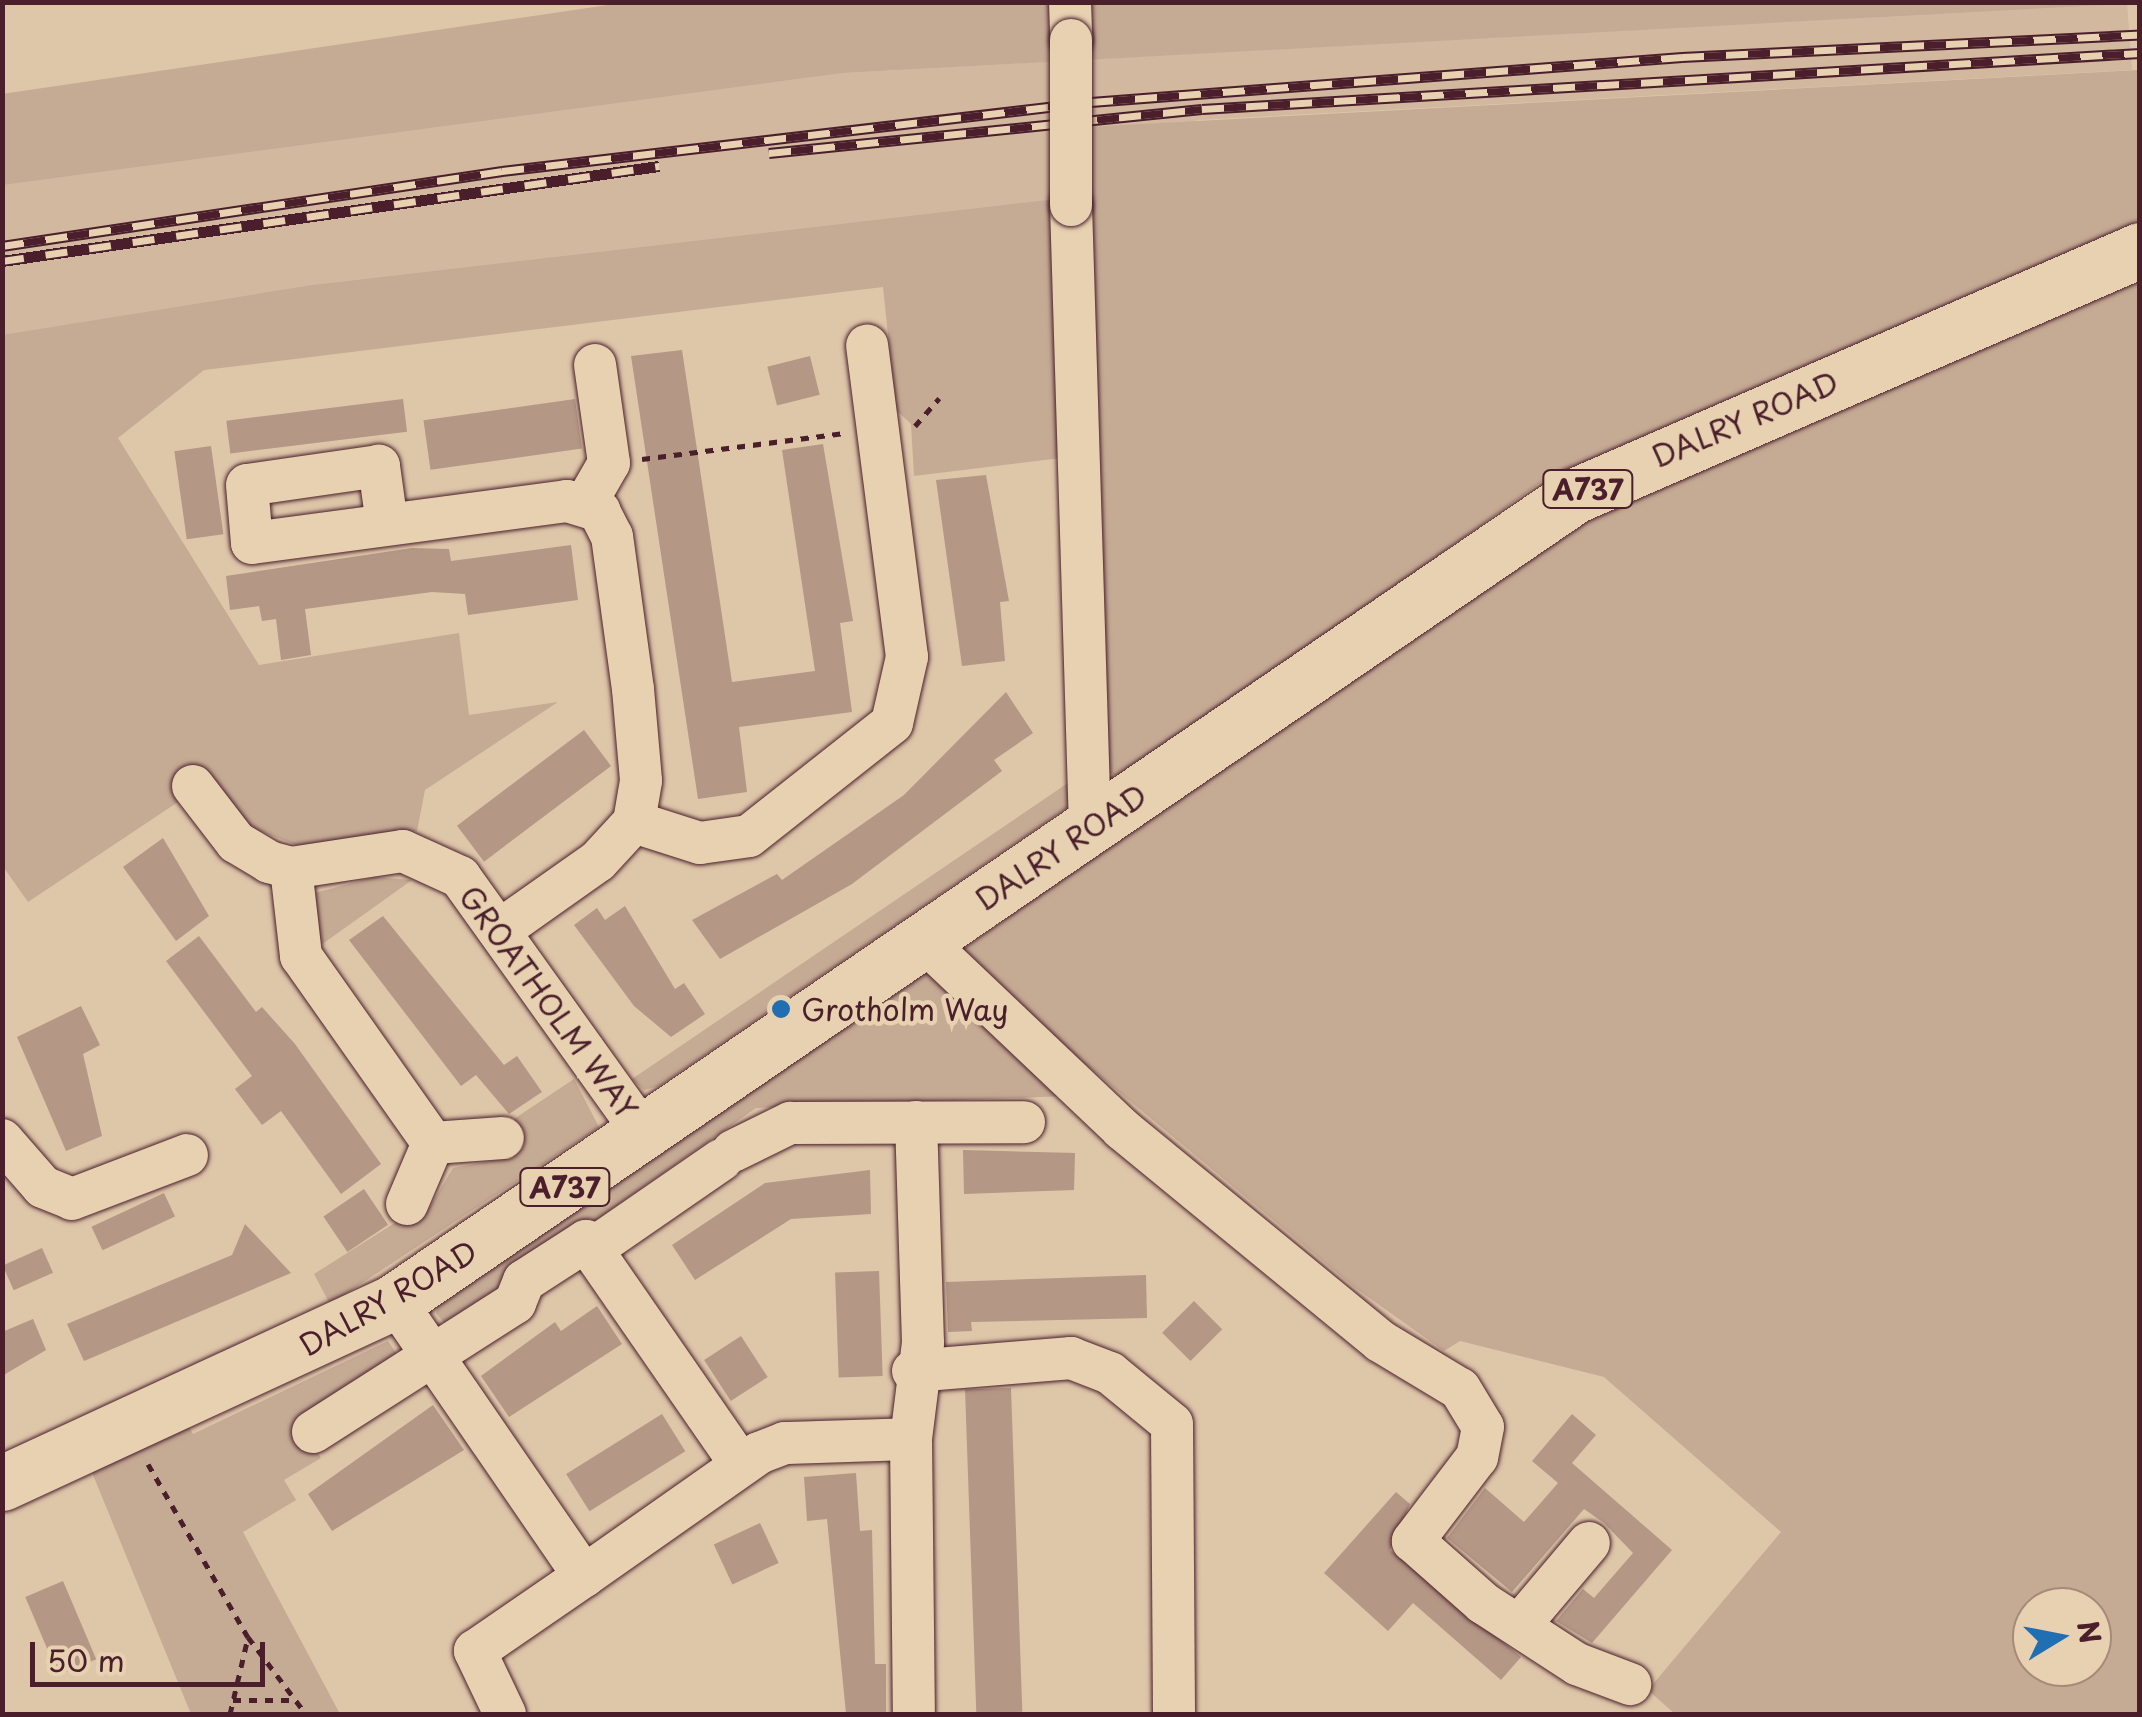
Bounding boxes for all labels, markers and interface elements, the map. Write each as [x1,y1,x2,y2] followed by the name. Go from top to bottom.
[1644,363,1846,475] street label: DALRY ROAD
[1540,466,1636,512] road number: A737
[967,775,1155,919] street label: DALRY ROAD
[452,878,646,1126] street label: GROATHOLM WAY
[801,991,1010,1027] place label: Grotholm Way
[770,998,792,1020] marker: Grotholm Way
[518,1164,612,1210] road number: A737
[291,1232,485,1364] street label: DALRY ROAD
[2012,1587,2112,1687] north arrow
[2067,1617,2113,1647] text: N
[35,1622,270,1684] scale bar
[47,1637,125,1682] text: 50 m

